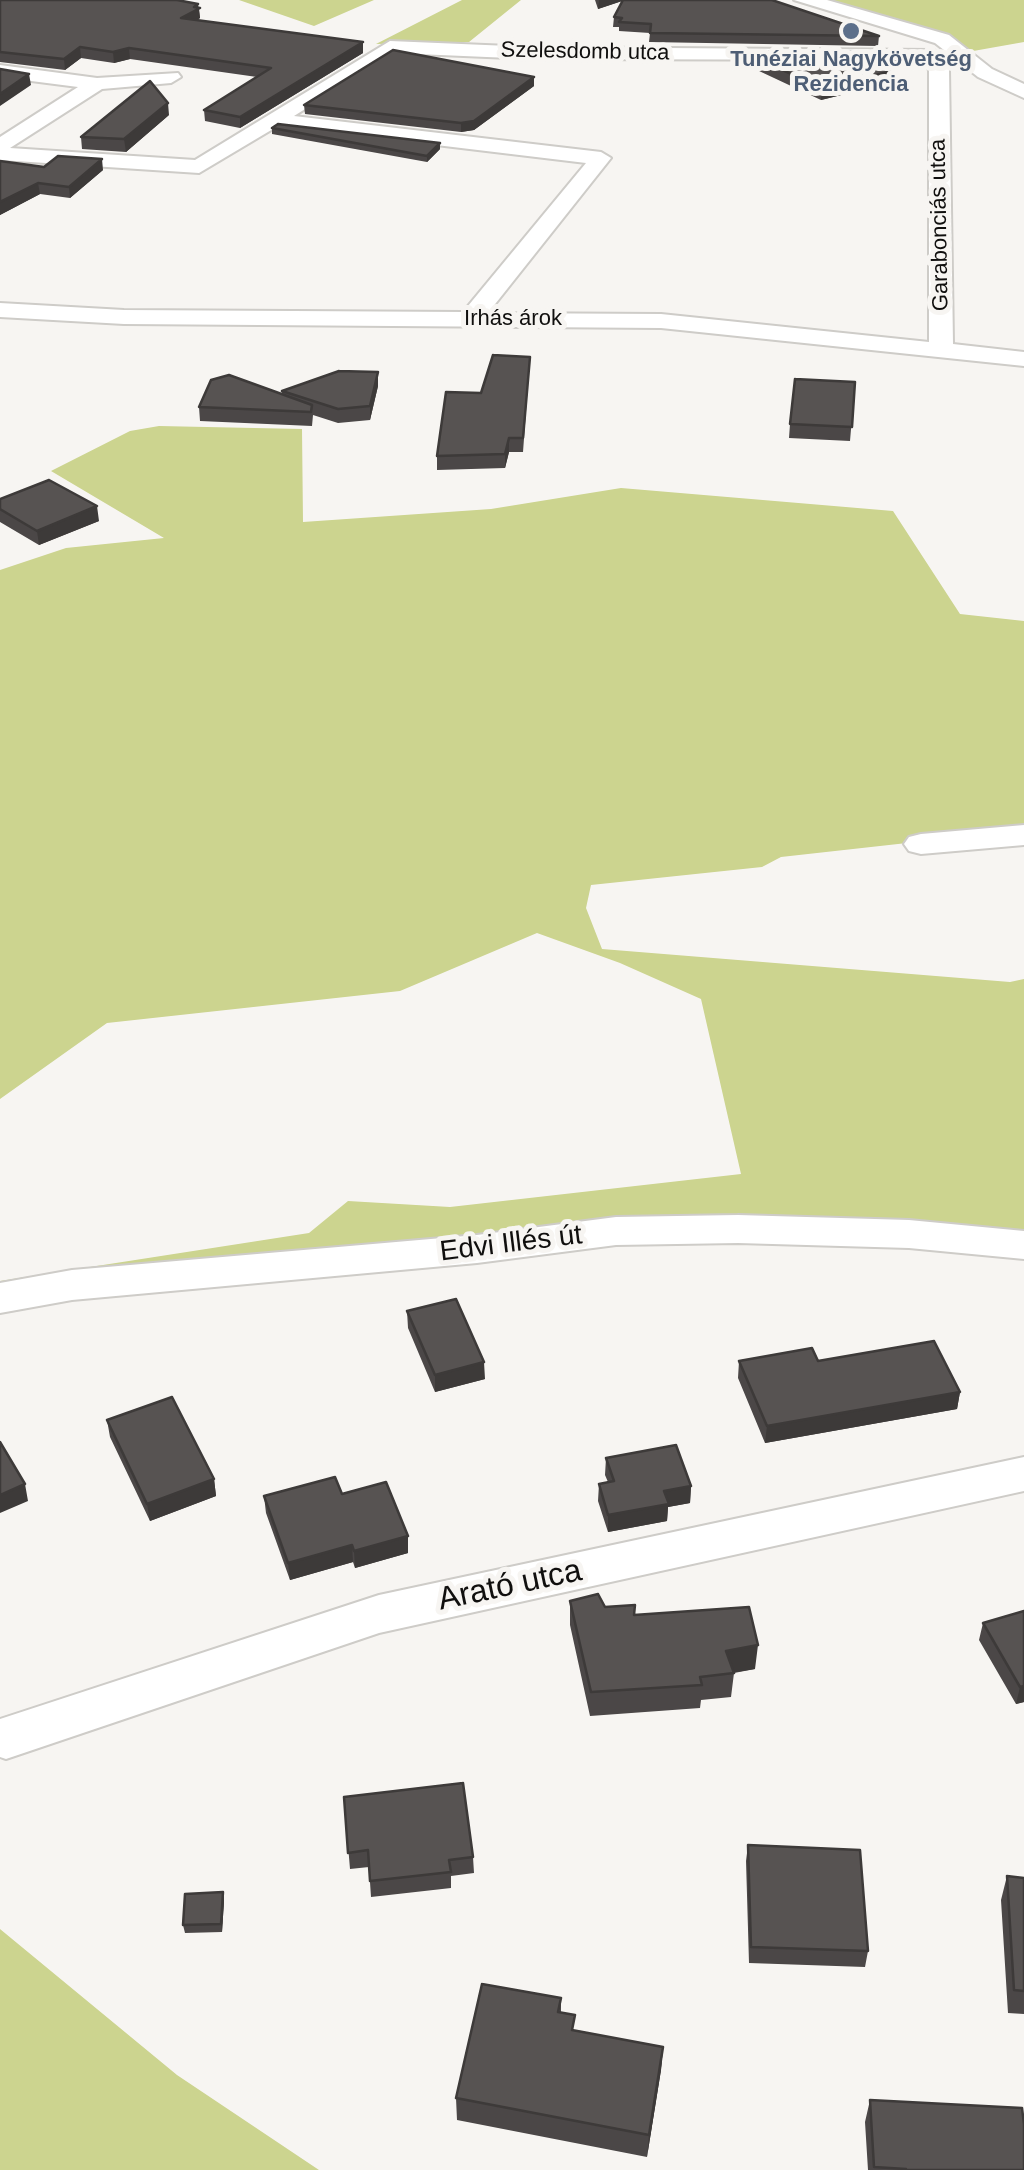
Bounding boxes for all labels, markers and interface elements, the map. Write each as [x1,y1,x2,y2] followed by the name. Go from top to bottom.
[840,20,862,42] marker: Tunéziai Nagykövetség Rezidencia
[500,37,670,67] street label: Szelesdomb utca
[730,47,972,98] place label: Tunéziai Nagykövetség Rezidencia
[925,139,955,311] street label: Garabonciás utca
[464,306,562,332] street label: Irhás árok
[438,1219,584,1269] street label: Edvi Illés út
[435,1552,585,1620] street label: Arató utca

